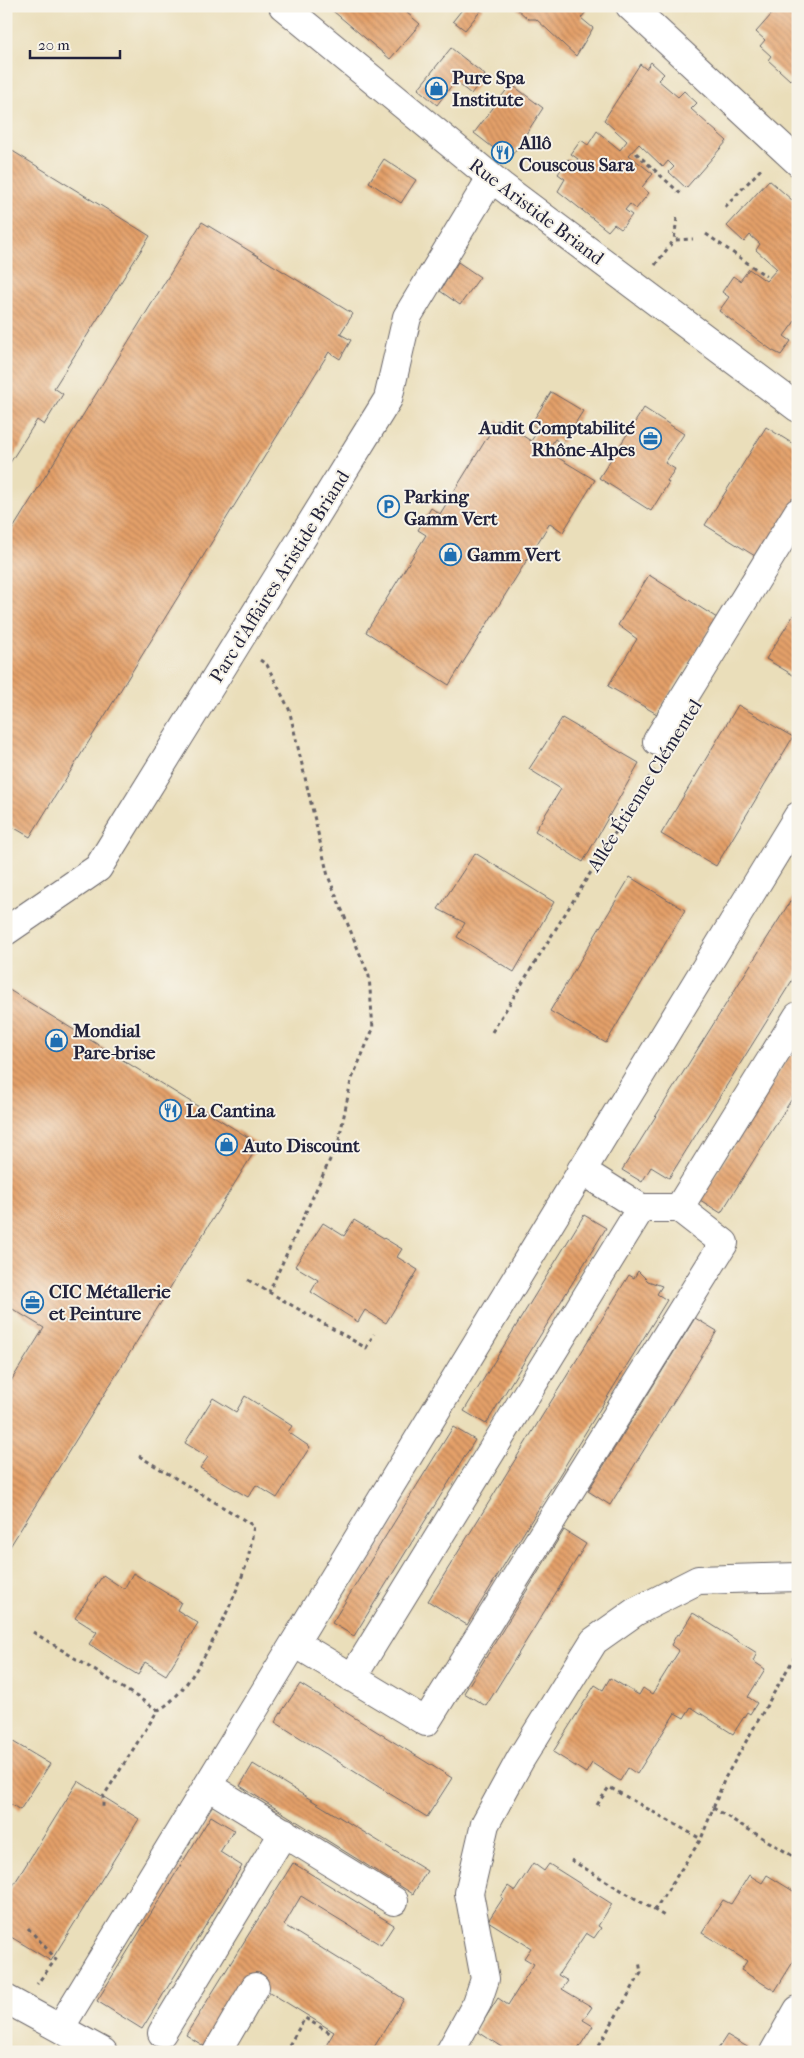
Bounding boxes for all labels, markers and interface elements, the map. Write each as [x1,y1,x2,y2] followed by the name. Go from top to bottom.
[30,28,120,60] scale bar
[38,36,70,54] text: 20 m
[452,67,526,111] place label: Pure Spa Institute
[424,76,448,100] shop icon: Pure Spa Institute
[518,132,635,176] place label: Allô Couscous Sara
[491,141,515,165] restaurant icon: Allô Couscous Sara
[465,154,609,270] street label: Rue Aristide Briand
[478,417,636,461] place label: Audit Comptabilité Rhône-Alpes
[639,426,663,450] office icon: Audit Comptabilité Rhône-Alpes
[205,466,355,687] street label: Parc d'Affaires Aristide Briand
[404,486,498,530] place label: Parking Gamm Vert
[376,495,400,519] parking icon: Parking Gamm Vert
[439,542,463,566] shop icon: Gamm Vert
[467,544,561,566] place label: Gamm Vert
[582,695,707,877] street label: Allée Étienne Clémentel
[72,1020,156,1064] place label: Mondial Pare-brise
[45,1029,69,1053] shop icon: Mondial Pare-brise
[158,1098,182,1122] restaurant icon: La Cantina
[186,1100,276,1122] place label: La Cantina
[215,1133,239,1157] shop icon: Auto Discount
[242,1135,360,1157] place label: Auto Discount
[49,1281,171,1325] place label: CIC Métallerie et Peinture
[21,1290,45,1314] office icon: CIC Métallerie et Peinture

